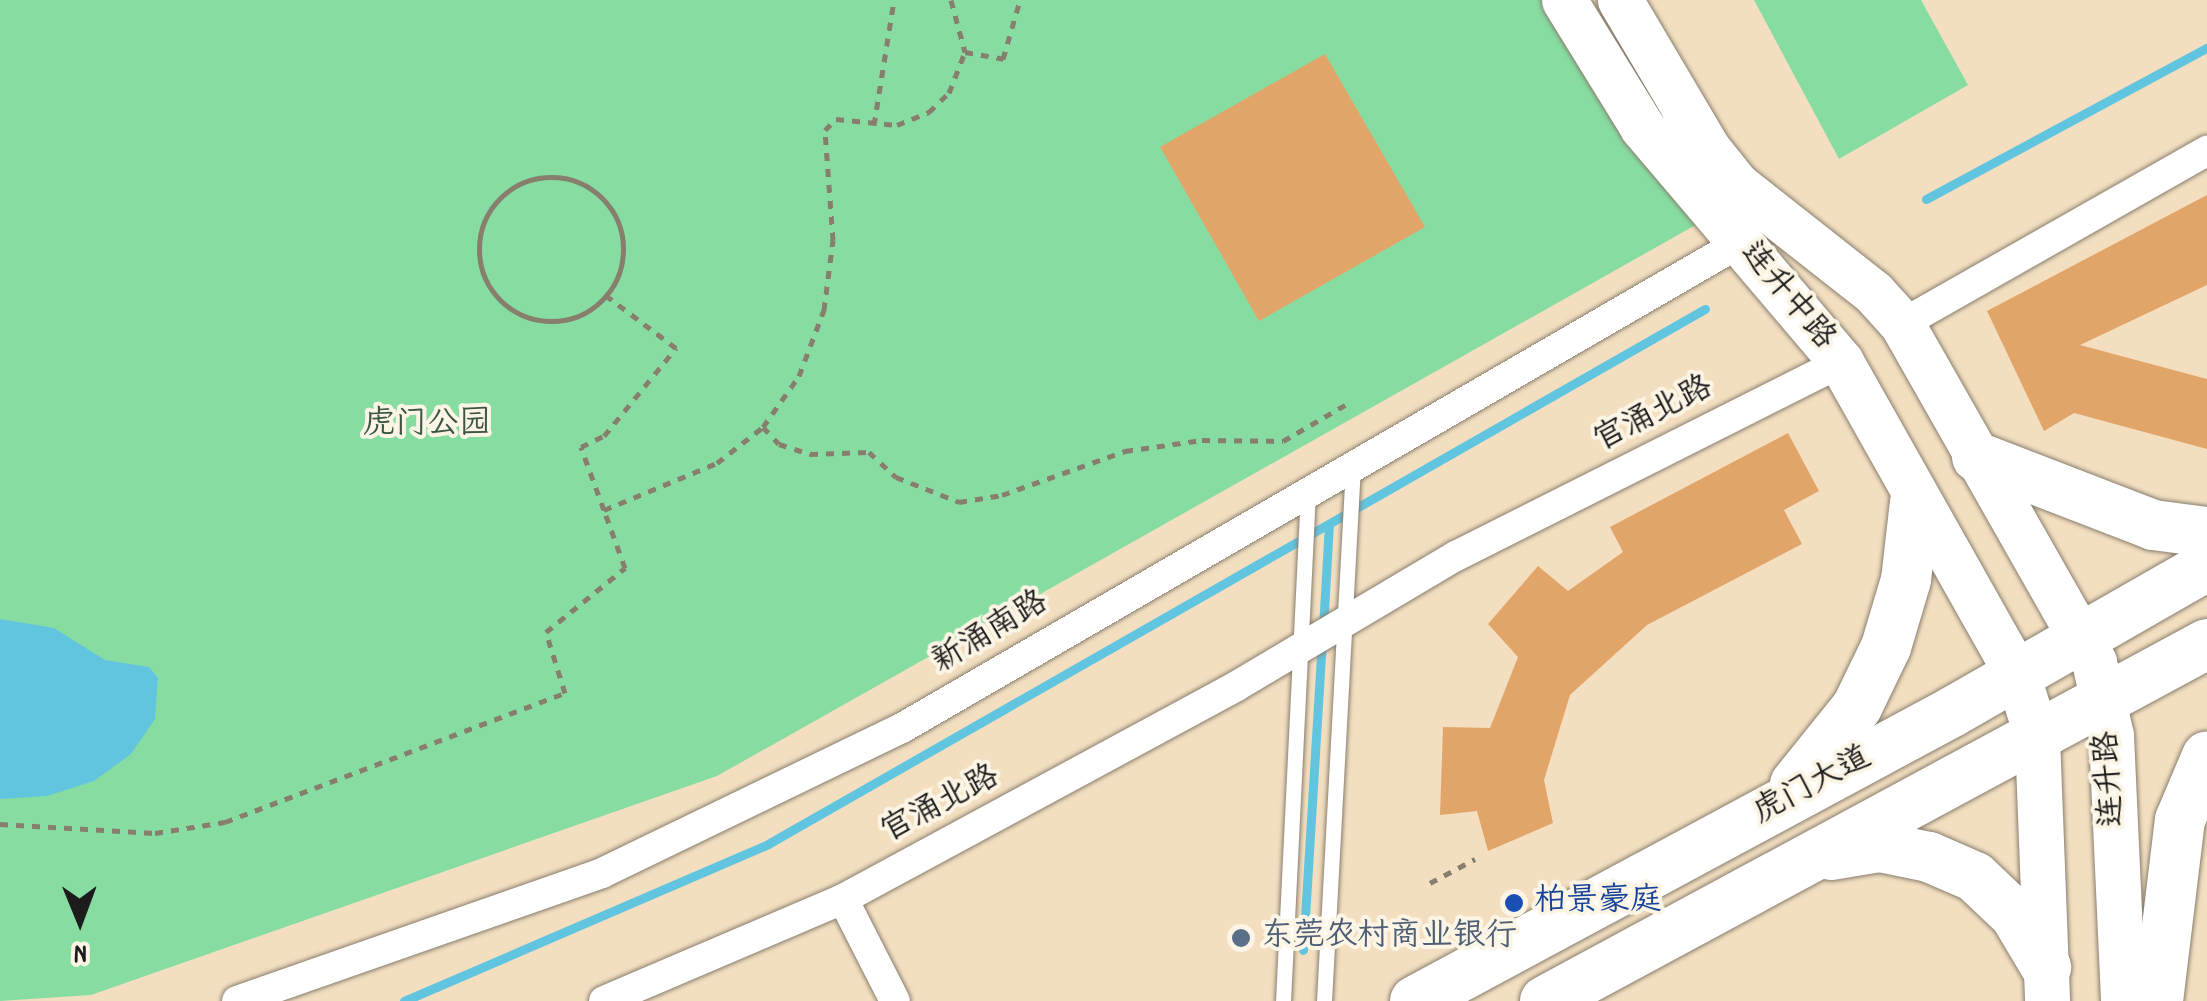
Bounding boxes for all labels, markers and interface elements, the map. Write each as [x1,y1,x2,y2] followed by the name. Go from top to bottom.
[1730,236,1842,358] street label: 连升中路
[1588,370,1720,462] street label: 官涌北路
[363,407,491,445] park label: 虎门公园
[926,585,1056,683] street label: 新涌南路
[2089,730,2135,828] street label: 连升路
[1747,740,1879,834] street label: 虎门大道
[875,759,1007,853] street label: 官涌北路
[30,871,130,971] north arrow
[1534,884,1662,922] place label: 柏景豪庭
[1503,892,1525,914] marker: 柏景豪庭
[1261,919,1517,957] place label: 东莞农村商业银行
[1230,927,1252,949] marker: 东莞农村商业银行
[73,931,88,971] text: N

